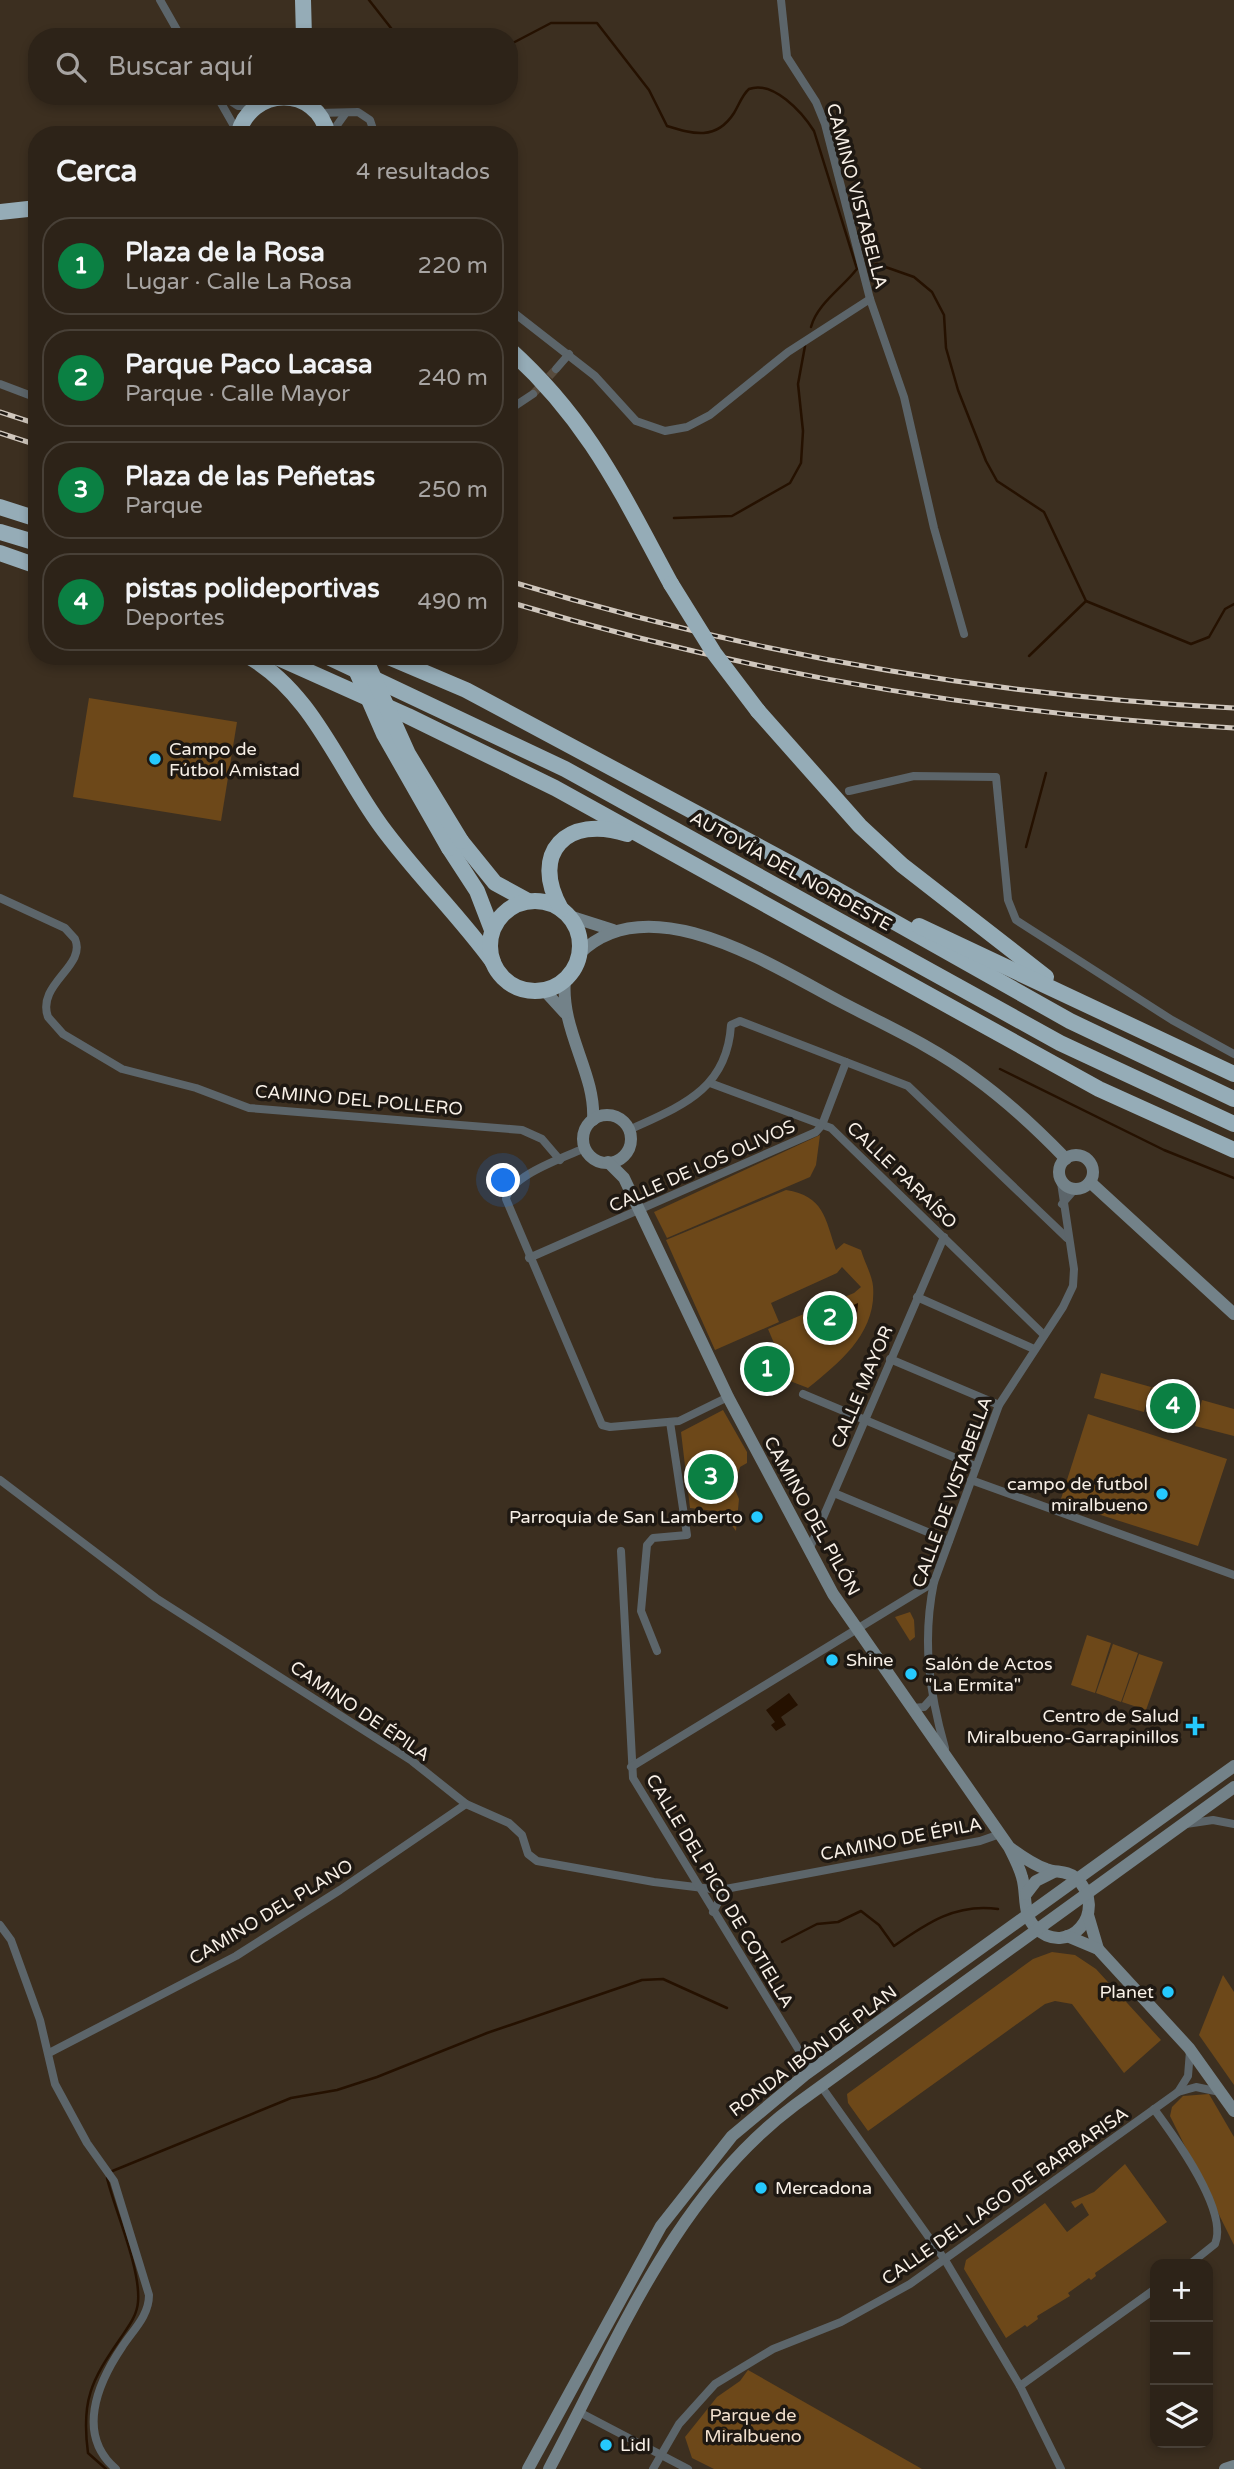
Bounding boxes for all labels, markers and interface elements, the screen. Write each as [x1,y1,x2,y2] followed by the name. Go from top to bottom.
[28,28,518,105] search box
[52,48,90,86] icon: search
[108,51,253,82] text: Buscar aquí
[822,101,892,291] street label: CAMINO VISTABELLA
[56,153,137,190] text: Cerca
[356,158,490,186] text: 4 resultados
[125,237,325,268] text: Plaza de la Rosa
[74,252,88,280] text: 1
[418,252,488,280] text: 220 m
[125,268,352,296] text: Lugar · Calle La Rosa
[125,349,373,380] text: Parque Paco Lacasa
[74,364,88,392] text: 2
[418,364,488,392] text: 240 m
[125,380,350,408] text: Parque · Calle Mayor
[125,461,375,492] text: Plaza de las Peñetas
[74,476,88,504] text: 3
[418,476,488,504] text: 250 m
[125,492,203,520] text: Parque
[125,573,380,604] text: pistas polideportivas
[74,588,88,616] text: 4
[418,588,488,616] text: 490 m
[125,604,225,632] text: Deportes
[169,738,300,781] place label: Campo de Fútbol Amistad
[147,751,163,767] marker: Campo de Fútbol Amistad
[686,806,896,936] street label: AUTOVÍA DEL NORDESTE
[254,1080,464,1120] street label: CAMINO DEL POLLERO
[606,1115,798,1217] street label: CALLE DE LOS OLIVOS
[842,1117,962,1233] street label: CALLE PARAÍSO
[486,1163,520,1197] your location
[807,1292,853,1344] pin: 2
[826,1322,898,1452] street label: CALLE MAYOR
[744,1343,790,1395] pin: 1
[1150,1380,1196,1432] pin: 4
[907,1394,997,1590] street label: CALLE DE VISTABELLA
[759,1432,865,1600] street label: CAMINO DEL PILÓN
[688,1451,734,1503] pin: 3
[1007,1473,1148,1516] place label: campo de futbol miralbueno
[1154,1486,1170,1502] marker: campo de futbol miralbueno
[509,1506,743,1528] place label: Parroquia de San Lamberto
[749,1509,765,1525] marker: Parroquia de San Lamberto
[846,1649,894,1671] place label: Shine
[824,1652,840,1668] marker: Shine
[925,1653,1053,1696] place label: Salón de Actos "La Ermita"
[286,1656,434,1766] street label: CAMINO DE ÉPILA
[903,1666,919,1682] marker: Salón de Actos "La Ermita"
[967,1705,1179,1748] place label: Centro de Salud Miralbueno-Garrapinillos
[1185,1716,1205,1736] marker: Centro de Salud Miralbueno-Garrapinillos
[641,1770,799,2012] street label: CALLE DEL PICO DE COTIELLA
[818,1813,984,1865] street label: CAMINO DE ÉPILA
[185,1854,357,1970] street label: CAMINO DEL PLANO
[725,1981,901,2121] street label: RONDA IBÓN DE PLAN
[1099,1981,1154,2003] place label: Planet
[1160,1984,1176,2000] marker: Planet
[878,2102,1132,2290] street label: CALLE DEL LAGO DE BARBARISA
[775,2177,872,2199] place label: Mercadona
[753,2180,769,2196] marker: Mercadona
[1150,2259,1213,2448] map controls
[1150,2259,1213,2322] button: +
[1150,2322,1213,2385] button: −
[1150,2385,1213,2448] button: layers
[704,2404,802,2447] park label: Parque de Miralbueno
[620,2434,651,2456] place label: Lidl
[598,2437,614,2453] marker: Lidl

